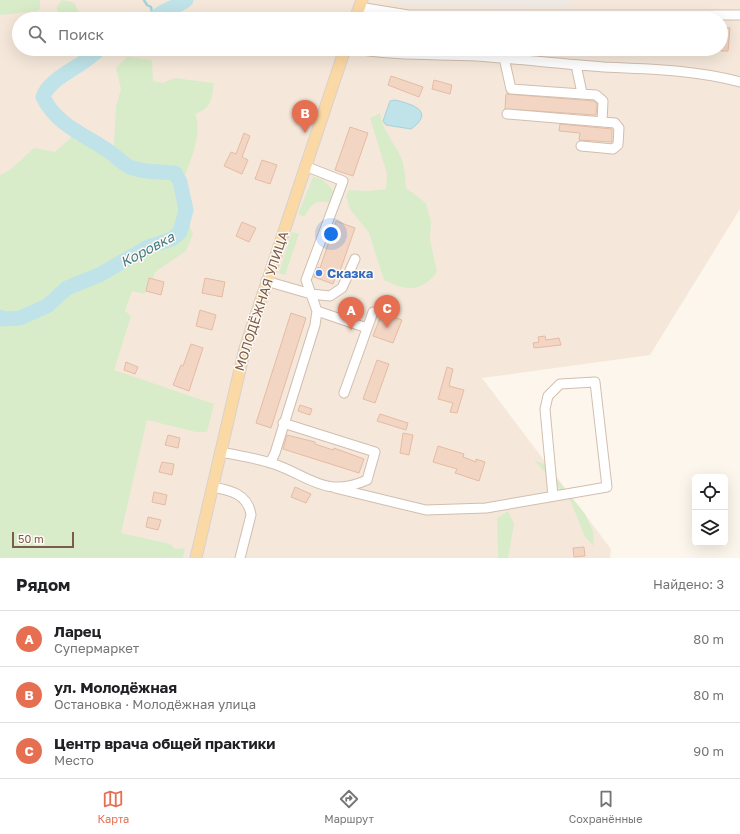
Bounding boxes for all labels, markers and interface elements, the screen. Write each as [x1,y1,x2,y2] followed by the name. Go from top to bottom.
[12,12,728,56] search box
[26,23,48,45] icon: search
[58,25,104,43] text: Поиск
[292,100,318,133] pin: B
[321,224,341,244] your location
[117,227,178,270] water label: Коровка
[231,229,291,373] street label: МОЛОДЁЖНАЯ УЛИЦА
[327,265,374,281] place label: Сказка
[314,268,324,278] marker: Сказка
[374,295,400,328] pin: C
[338,297,364,330] pin: A
[692,474,728,546] map controls
[692,474,728,510] button: locate
[692,510,728,546] button: layers
[12,530,74,549] scale bar
[18,532,44,545] text: 50 m
[16,574,70,595] text: Рядом
[653,576,724,592] text: Найдено: 3
[54,622,101,640] text: Ларец
[24,631,34,647] text: A
[693,631,724,647] text: 80 m
[54,640,139,656] text: Супермаркет
[54,678,177,696] text: ул. Молодёжная
[24,687,34,703] text: B
[693,687,724,703] text: 80 m
[54,696,256,712] text: Остановка · Молодёжная улица
[54,734,276,752] text: Центр врача общей практики
[24,743,34,759] text: C
[693,743,724,759] text: 90 m
[54,752,94,768] text: Место
[97,788,129,825] tab: Карта
[324,788,374,825] tab: Маршрут
[569,788,643,825] tab: Сохранённые

